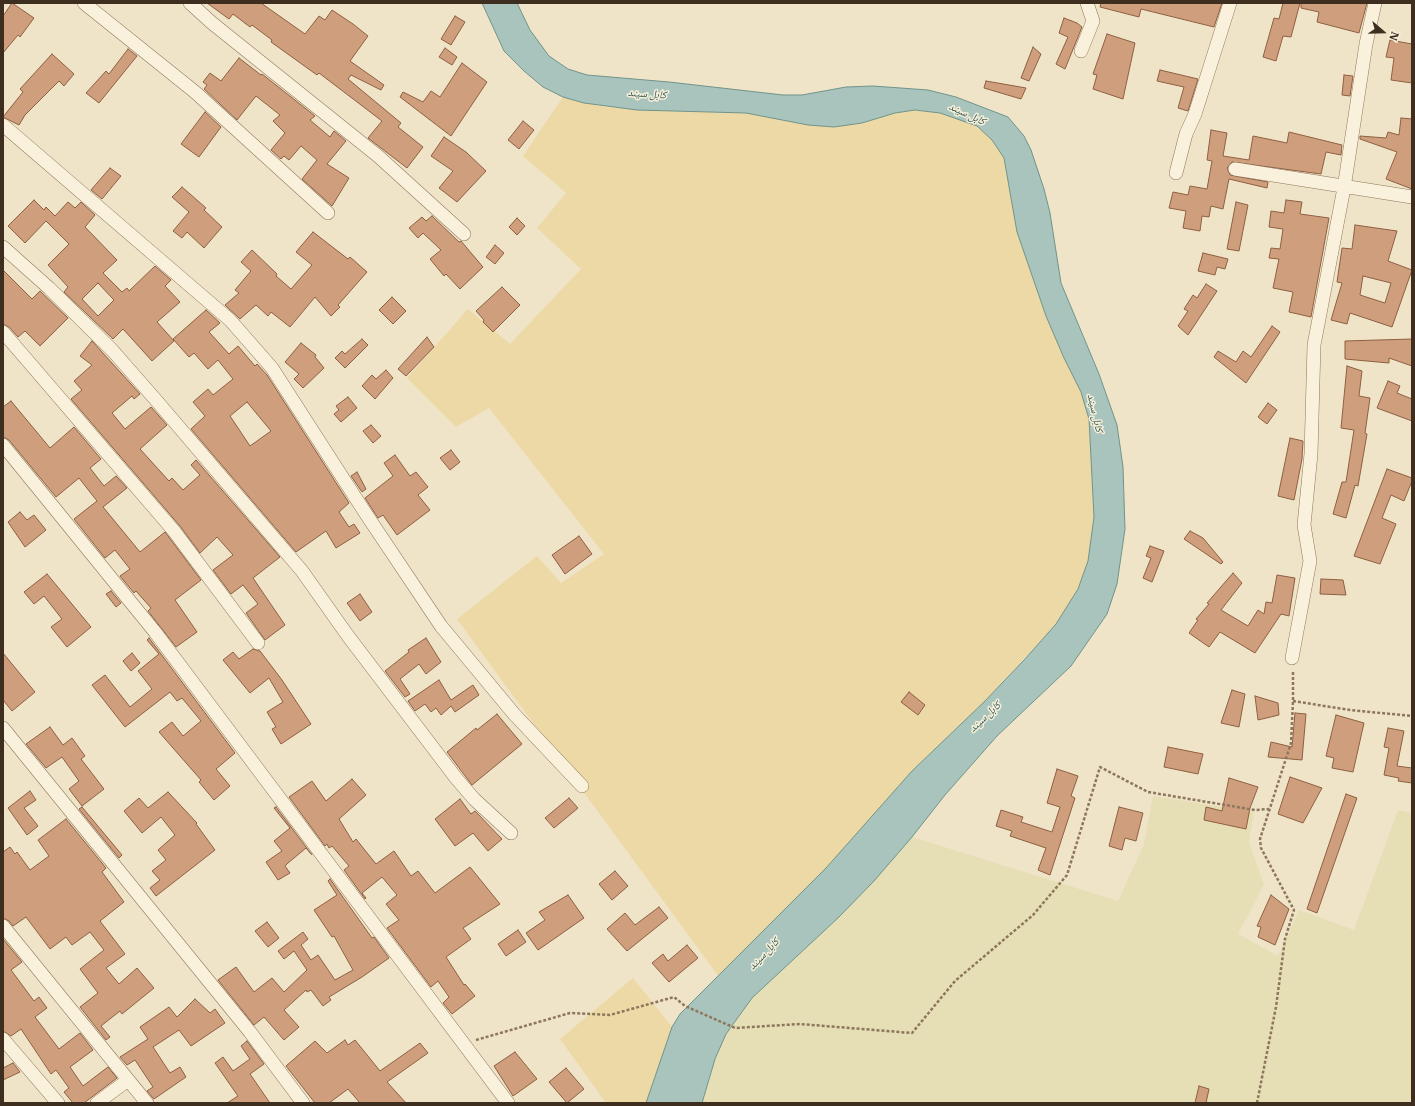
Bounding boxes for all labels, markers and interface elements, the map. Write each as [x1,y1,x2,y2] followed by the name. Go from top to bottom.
[1363,12,1403,52] north arrow
[1386,30,1402,43] text: N
[627,86,667,102] water label: کابل سيند
[947,100,987,128] water label: کابل سيند
[1084,393,1106,433] water label: کابل سيند
[966,699,1004,735] water label: کابل سيند
[746,935,782,973] water label: کابل سيند

